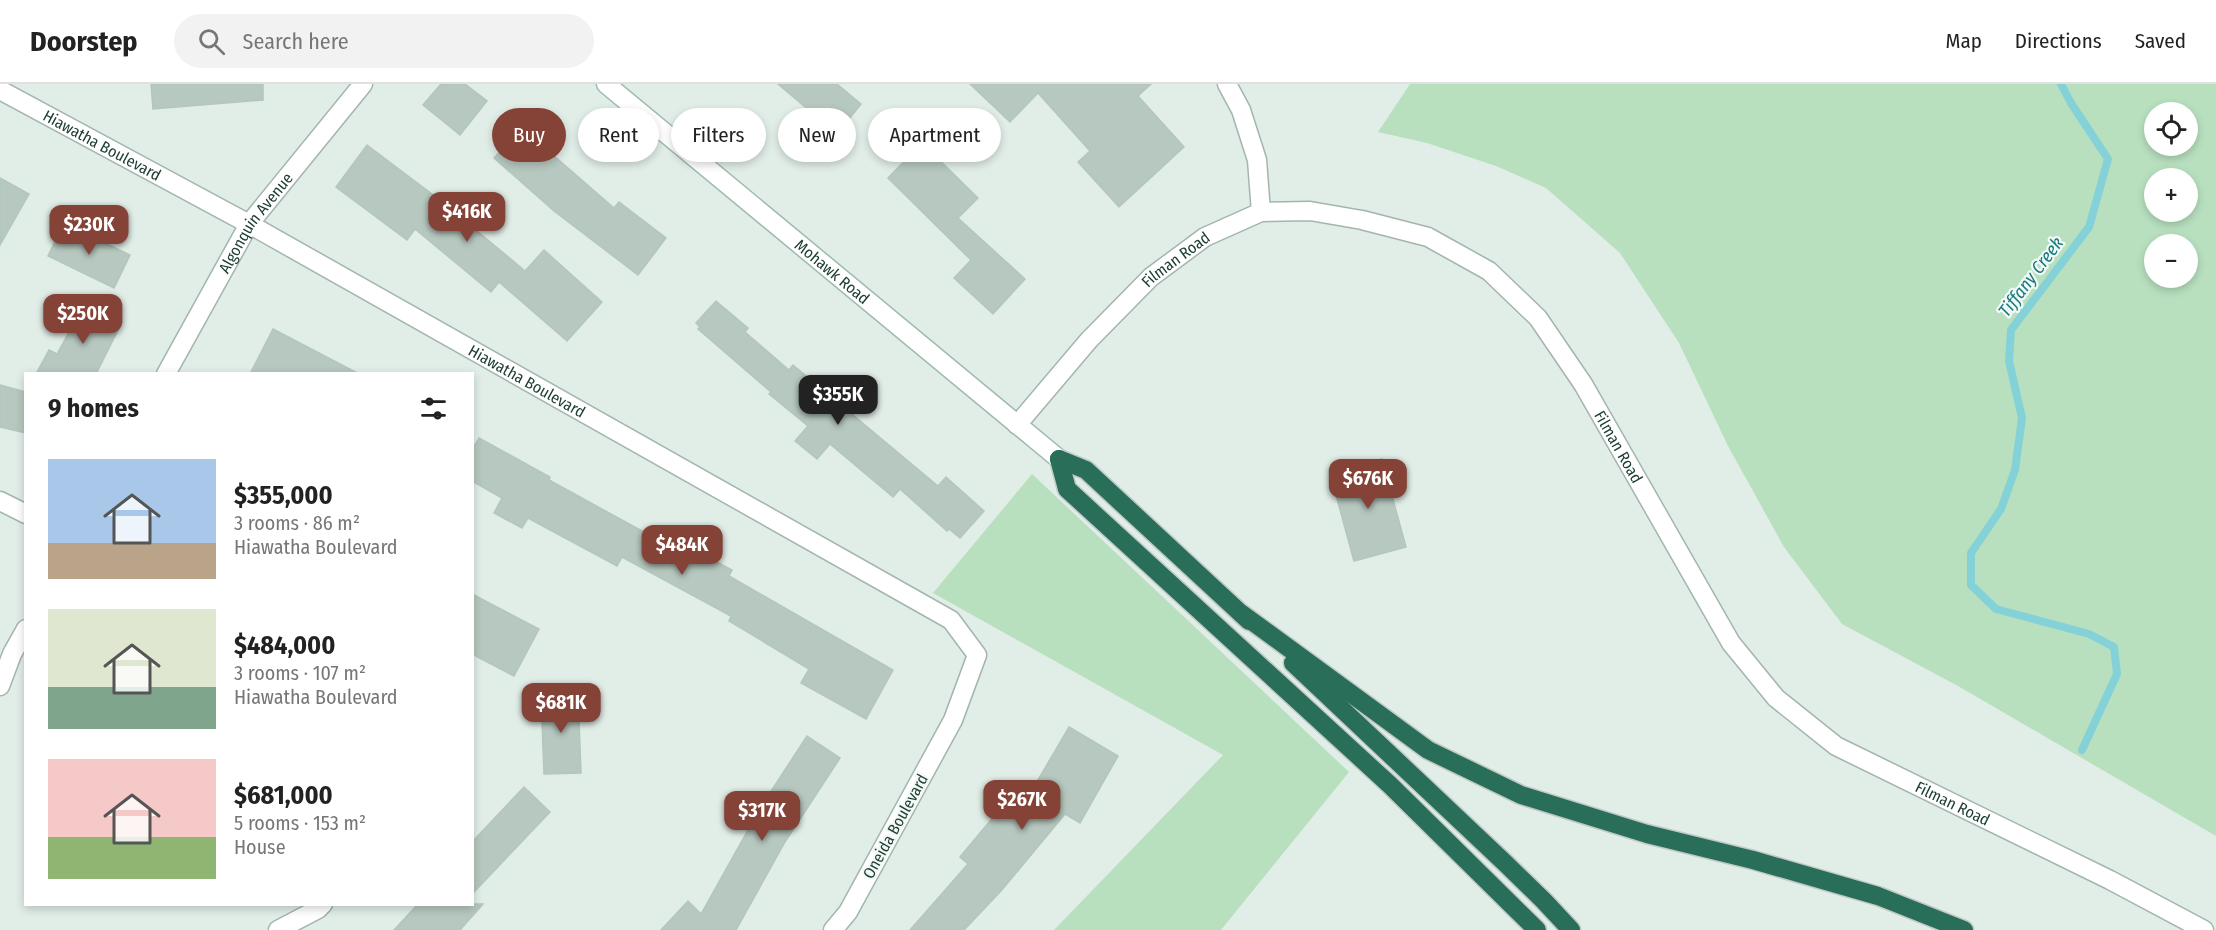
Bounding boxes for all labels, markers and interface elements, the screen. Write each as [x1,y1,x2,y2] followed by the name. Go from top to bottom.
[174,14,594,68] search box
[30,25,138,58] text: Doorstep
[195,25,228,58] icon: search
[243,28,349,55] text: Search here
[1945,28,1982,54] text: Map
[2015,28,2102,54] text: Directions
[2135,28,2186,54] text: Saved
[2144,102,2198,288] map controls
[2144,102,2198,156] button: locate
[40,106,164,185] street label: Hiawatha Boulevard
[492,108,566,162] chip: Buy
[578,108,659,162] chip: Rent
[671,108,766,162] chip: Filters
[778,108,856,162] chip: New
[868,108,1001,162] chip: Apartment
[2144,168,2198,222] button: +
[215,169,297,277] street label: Algonquin Avenue
[425,192,509,243] pin: $416K
[442,199,492,223] text: $416K
[47,205,131,256] pin: $230K
[63,212,115,236] text: $230K
[1138,228,1214,291] street label: Filman Road
[1994,233,2068,321] water label: Tiffany Creek
[2144,234,2198,288] button: −
[791,236,873,308] street label: Mohawk Road
[41,294,125,345] pin: $250K
[57,301,109,325] text: $250K
[465,341,588,422] street label: Hiawatha Boulevard
[796,375,880,426] pin: $355K
[813,382,863,406] text: $355K
[417,392,450,425] icon: filters
[48,393,139,424] text: 9 homes
[1590,407,1647,486] street label: Filman Road
[1326,459,1410,510] pin: $676K
[1343,466,1393,490] text: $676K
[234,480,333,511] text: $355,000
[96,483,168,555] icon: home
[234,511,360,535] text: 3 rooms · 86 m²
[640,525,724,576] pin: $484K
[656,532,708,556] text: $484K
[234,535,398,559] text: Hiawatha Boulevard
[234,630,336,661] text: $484,000
[96,633,168,705] icon: home
[234,661,366,685] text: 3 rooms · 107 m²
[519,683,603,734] pin: $681K
[234,685,398,709] text: Hiawatha Boulevard
[536,690,586,714] text: $681K
[859,771,932,882] street label: Oneida Boulevard
[1912,777,1993,830] street label: Filman Road
[234,780,333,811] text: $681,000
[980,780,1064,831] pin: $267K
[96,783,168,855] icon: home
[997,787,1047,811] text: $267K
[720,791,804,842] pin: $317K
[738,798,786,822] text: $317K
[234,811,366,835] text: 5 rooms · 153 m²
[234,835,286,859] text: House

